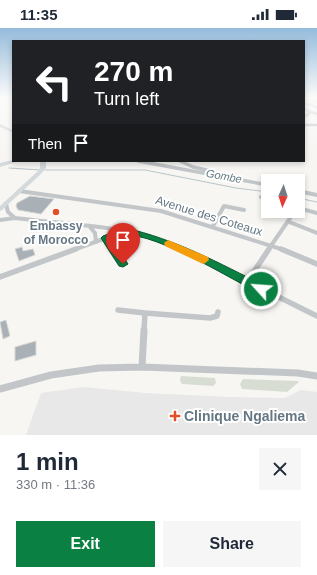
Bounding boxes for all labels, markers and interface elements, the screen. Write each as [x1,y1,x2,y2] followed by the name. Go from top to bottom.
[20,6,58,23] text: 11:35
[28,56,80,108] icon: left
[94,56,173,87] text: 270 m
[94,89,159,109] text: Turn left
[70,132,92,154] icon: arrive
[28,135,62,152] text: Then
[205,167,243,185] water label: Gombe
[261,174,305,218] north arrow
[261,174,305,218] map controls
[154,193,264,239] street label: Avenue des Coteaux
[51,207,61,217] marker: Embassy of Morocco
[24,219,88,247] place label: Embassy of Morocco
[106,223,140,264] pin
[112,229,134,251] icon: arrive
[240,268,282,310] position arrow
[184,408,306,424] place label: Clinique Ngaliema
[169,410,181,422] marker: Clinique Ngaliema
[16,448,79,475] text: 1 min
[259,448,301,490] button: close
[16,477,95,492] text: 330 m · 11:36
[16,521,155,567] button: Exit
[163,521,301,567] button: Share

